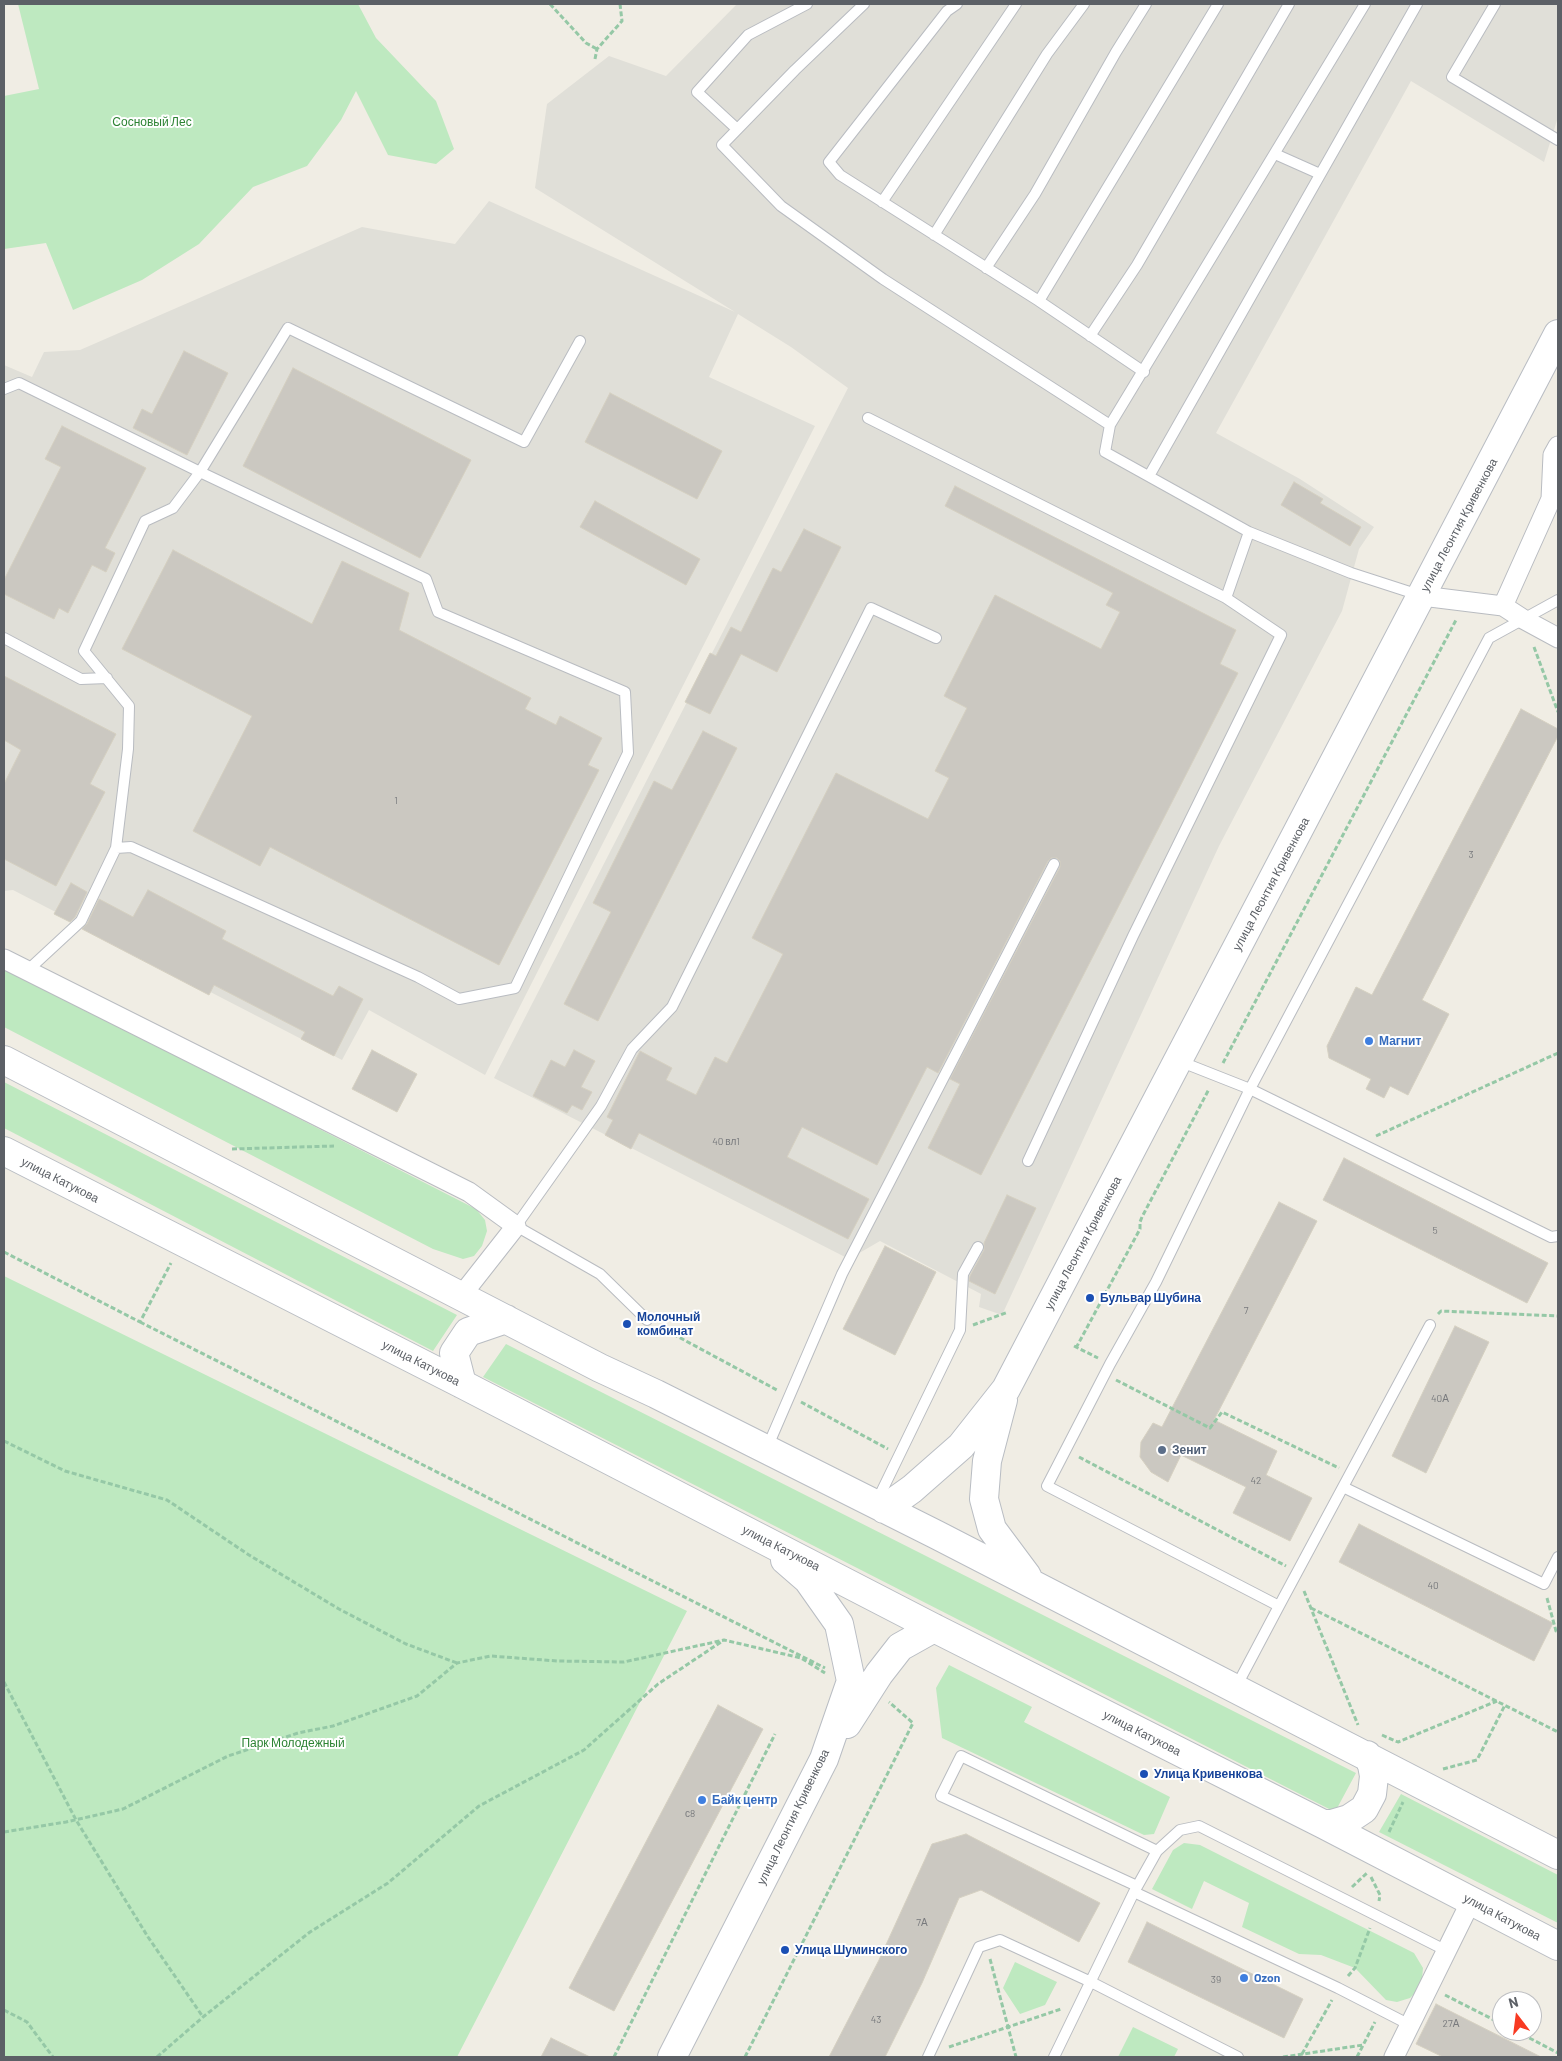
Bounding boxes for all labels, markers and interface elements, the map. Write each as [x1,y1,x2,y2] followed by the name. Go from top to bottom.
[112,115,192,129] park label: Сосновый Лес
[1418,456,1500,594] street label: улица Леонтия Кривенкова
[394,795,398,807] house number: 1
[1230,815,1312,953] street label: улица Леонтия Кривенкова
[1468,849,1474,861] house number: 3
[1379,1034,1421,1048] place label: Магнит
[1363,1035,1375,1047] marker: Магнит
[712,1136,740,1148] house number: 40 вл1
[19,1154,101,1206] street label: улица Катукова
[1042,1174,1124,1312] street label: улица Леонтия Кривенкова
[1432,1225,1438,1237] house number: 5
[1100,1291,1201,1305] place label: Бульвар Шубина
[1084,1292,1096,1304] marker: Бульвар Шубина
[1244,1305,1248,1317] house number: 7
[637,1310,700,1338] place label: Молочный комбинат
[621,1318,633,1330] marker: Молочный комбинат
[380,1337,462,1389] street label: улица Катукова
[1431,1393,1449,1405] house number: 40А
[1172,1443,1207,1457] place label: Зенит
[1156,1444,1168,1456] marker: Зенит
[1251,1475,1261,1487] house number: 42
[740,1522,822,1574] street label: улица Катукова
[1427,1580,1439,1592] house number: 40
[1101,1707,1183,1759] street label: улица Катукова
[241,1736,345,1750] park label: Парк Молодежный
[754,1747,832,1887] street label: улица Леонтия Кривенкова
[1154,1767,1263,1781] place label: Улица Кривенкова
[1138,1768,1150,1780] marker: Улица Кривенкова
[712,1793,778,1807] place label: Байк центр
[696,1794,708,1806] marker: Байк центр
[685,1808,695,1820] house number: с8
[1461,1891,1543,1943] street label: улица Катукова
[916,1917,928,1929] house number: 7А
[795,1943,907,1957] place label: Улица Шуминского
[779,1944,791,1956] marker: Улица Шуминского
[1254,1971,1280,1985] place label: Ozon
[1238,1972,1250,1984] marker: Ozon
[1211,1974,1221,1986] house number: 39
[1492,1991,1542,2041] north arrow
[1507,1993,1520,2011] text: N
[871,2014,881,2026] house number: 43
[1443,2018,1459,2030] house number: 27А

